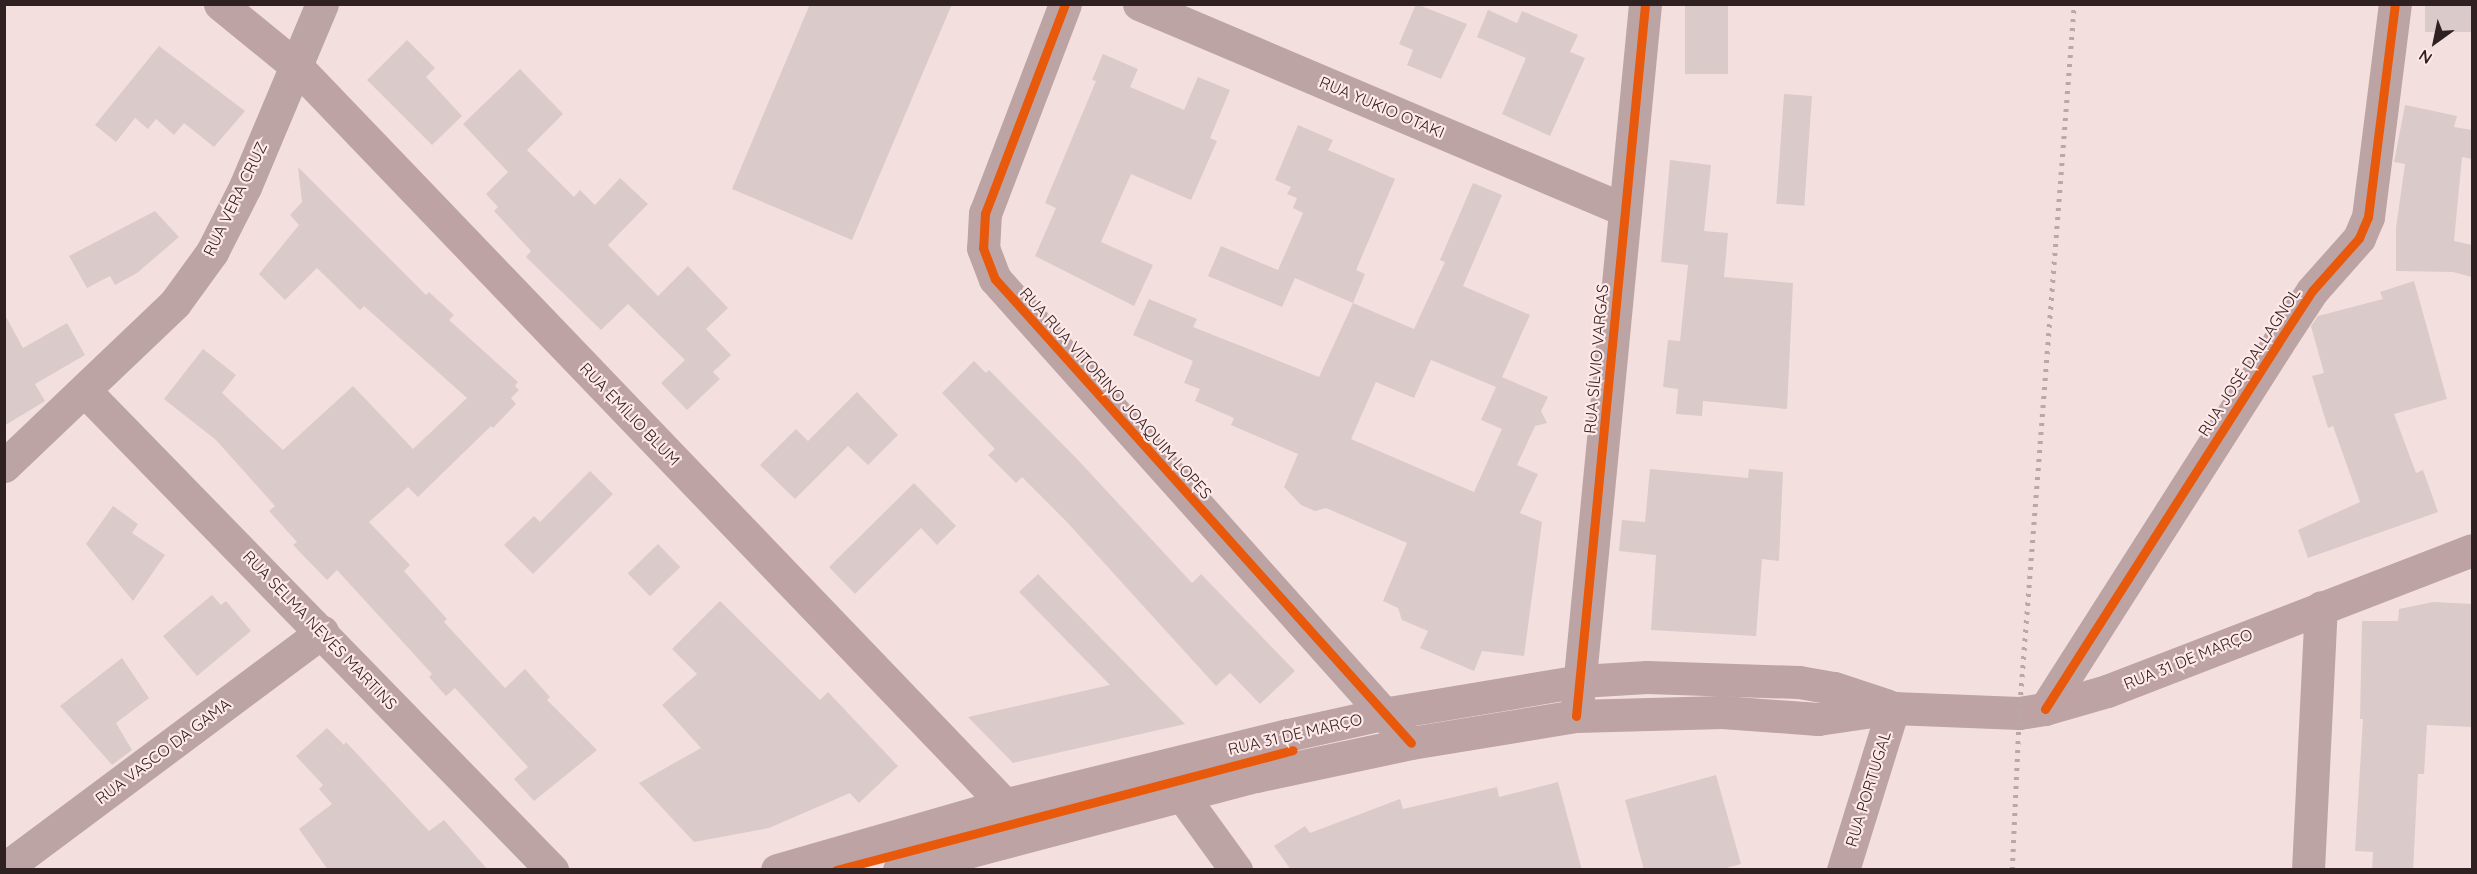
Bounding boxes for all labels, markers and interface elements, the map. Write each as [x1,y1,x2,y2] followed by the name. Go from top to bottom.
[2405,12,2465,72] north arrow
[2415,46,2436,69] text: N
[1316,72,1448,142] street label: RUA YUKIO OTAKI
[199,139,271,259] street label: RUA VERA CRUZ
[1016,283,1216,503] street label: RUA RUA VITORINO JOAQUIM LOPES
[1580,283,1612,435] street label: RUA SÍLVIO VARGAS
[2194,284,2304,440] street label: RUA JOSÉ DALLAGNOL
[576,359,684,469] street label: RUA EMÍLIO BLUM
[239,547,401,713] street label: RUA SELMA NEVES MARTINS
[2121,624,2255,694] street label: RUA 31 DE MARÇO
[92,694,234,808] street label: RUA VASCO DA GAMA
[1226,709,1364,759] street label: RUA 31 DE MARÇO
[1841,729,1895,849] street label: RUA PORTUGAL

